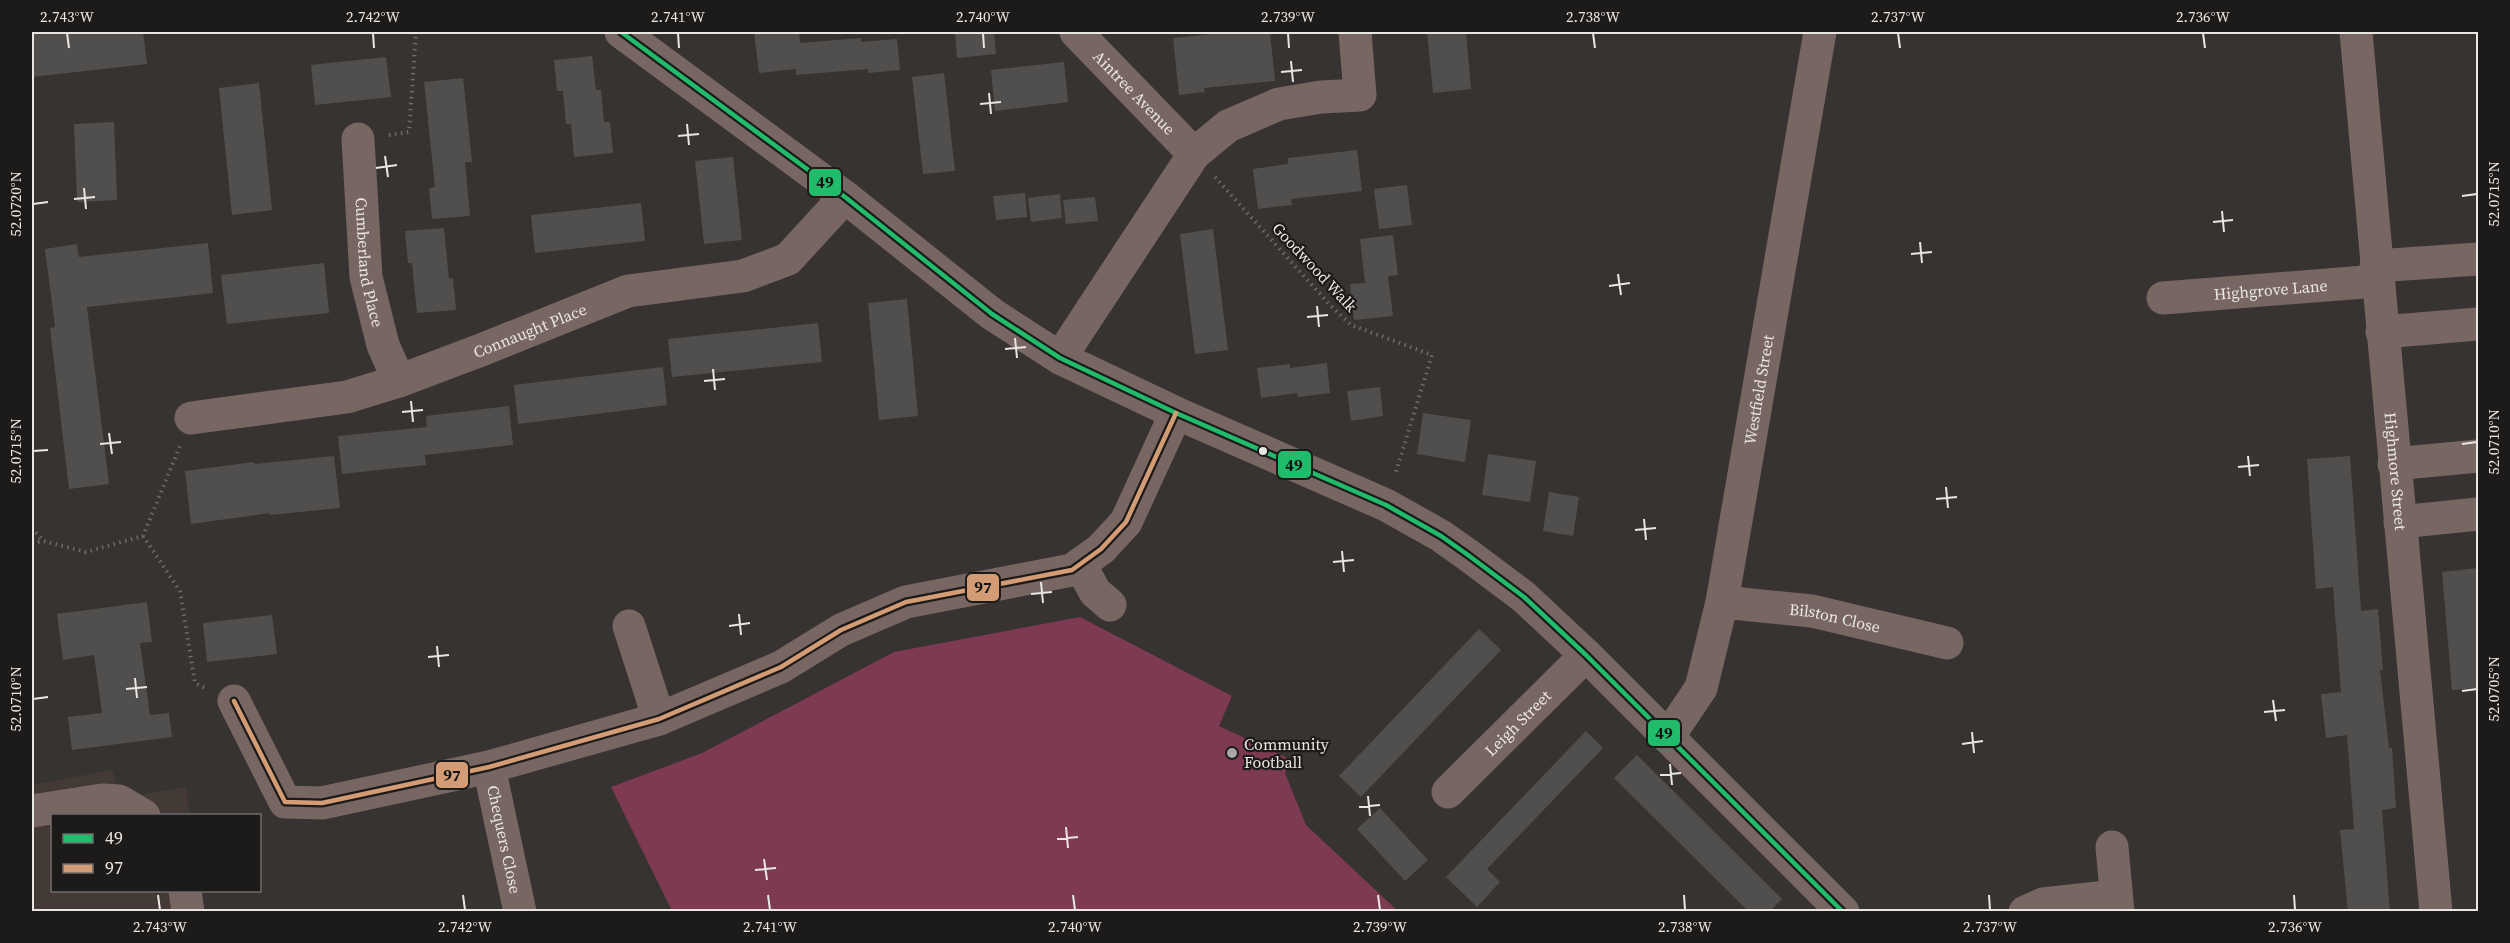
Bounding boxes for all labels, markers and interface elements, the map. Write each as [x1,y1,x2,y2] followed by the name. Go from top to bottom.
[40,6,94,27] text: 2.743°W
[346,6,400,27] text: 2.742°W
[651,6,705,27] text: 2.741°W
[956,6,1010,27] text: 2.740°W
[1261,6,1315,27] text: 2.739°W
[1566,6,1620,27] text: 2.738°W
[1871,6,1925,27] text: 2.737°W
[2176,6,2230,27] text: 2.736°W
[1088,45,1180,139] street label: Aintree Avenue
[2483,161,2504,227] text: 52.0715°N
[808,168,842,197] line badge: 49
[5,171,26,237] text: 52.0720°N
[816,171,834,193] text: 49
[350,197,389,329] street label: Cumberland Place
[1268,217,1362,317] street label: Goodwood Walk
[2213,274,2328,305] street label: Highgrove Lane
[470,298,590,363] street label: Connaught Place
[1738,332,1779,446] street label: Westfield Street
[2483,409,2504,475] text: 52.0710°N
[2380,411,2412,532] street label: Highmore Street
[5,418,26,484] text: 52.0715°N
[1257,445,1269,457] unlabelled marker
[1277,450,1312,479] line badge: 49
[1285,454,1303,476] text: 49
[966,573,1000,602] line badge: 97
[974,576,992,598] text: 97
[1788,598,1883,638] street label: Bilston Close
[2483,656,2504,722] text: 52.0705°N
[5,666,26,732] text: 52.0710°N
[1479,685,1556,761] street label: Leigh Street
[1647,719,1681,747] line badge: 49
[1655,722,1673,744] text: 49
[1244,733,1330,773] place label: Community Football
[1225,746,1239,760] marker: Community Football
[435,761,469,789] line badge: 97
[443,764,461,786] text: 97
[482,783,527,896] street label: Chequers Close
[51,814,261,892] legend
[105,825,123,850] text: 49
[105,855,123,880] text: 97
[133,916,187,937] text: 2.743°W
[438,916,492,937] text: 2.742°W
[743,916,797,937] text: 2.741°W
[1048,916,1102,937] text: 2.740°W
[1353,916,1407,937] text: 2.739°W
[1658,916,1712,937] text: 2.738°W
[1963,916,2017,937] text: 2.737°W
[2268,916,2322,937] text: 2.736°W

